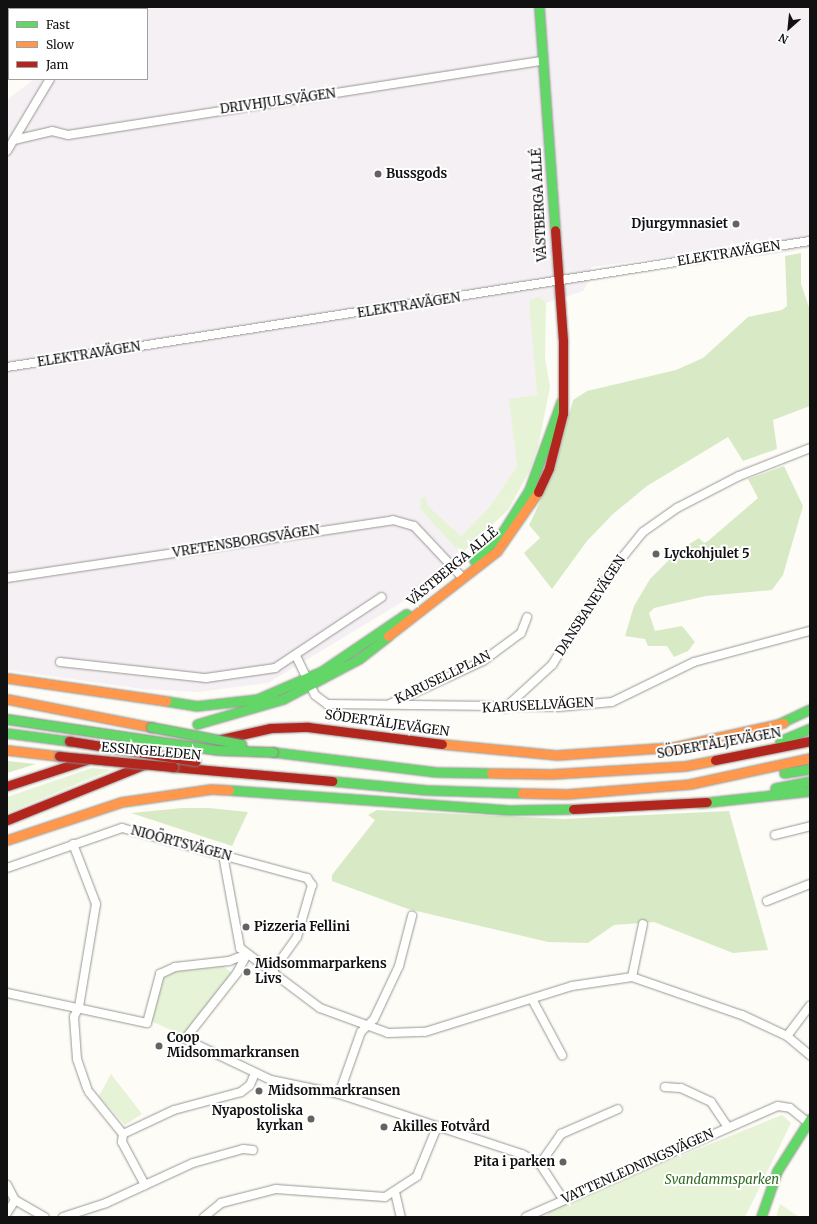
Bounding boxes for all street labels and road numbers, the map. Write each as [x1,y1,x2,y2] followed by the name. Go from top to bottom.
[219,86,337,118] street label: DRIVHJULSVÄGEN
[529,148,551,262] street label: VÄSTBERGA ALLÉ
[676,238,782,270] street label: ELEKTRAVÄGEN
[356,290,462,322] street label: ELEKTRAVÄGEN
[36,339,142,371] street label: ELEKTRAVÄGEN
[171,523,321,561] street label: VRETENSBORGSVÄGEN
[404,524,502,610] street label: VÄSTBERGA ALLÉ
[553,553,629,659] street label: DANSBANEVÄGEN
[393,648,493,708] street label: KARUSELLPLAN
[482,695,594,717] street label: KARUSELLVÄGEN
[324,708,450,740] street label: SÖDERTÄLJEVÄGEN
[656,725,782,763] street label: SÖDERTÄLJEVÄGEN
[100,740,202,764] street label: ESSINGELEDEN
[129,823,233,865] street label: NIOÖRTSVÄGEN
[560,1126,716,1208] street label: VATTENLEDNINGSVÄGEN

